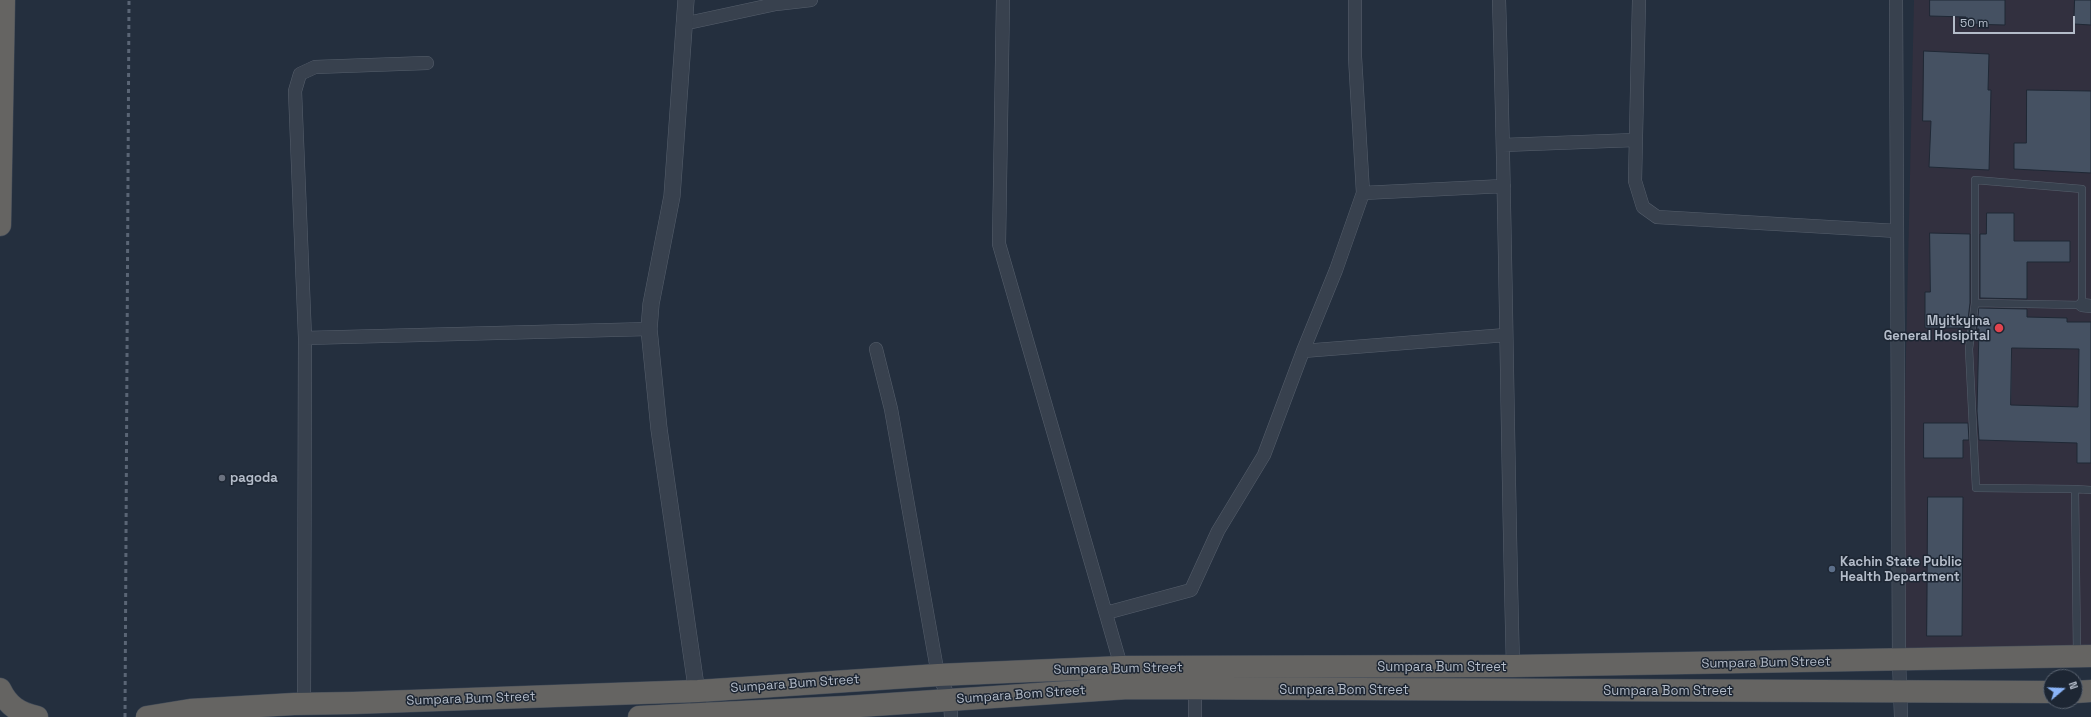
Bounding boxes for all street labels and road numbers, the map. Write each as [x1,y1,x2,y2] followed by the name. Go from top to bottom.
[1701,654,1831,672] street label: Sumpara Bum Street
[1377,659,1507,675] street label: Sumpara Bum Street
[1053,660,1183,678] street label: Sumpara Bum Street
[730,672,860,696] street label: Sumpara Bum Street
[1279,682,1409,698] street label: Sumpara Bom Street
[956,683,1086,707] street label: Sumpara Bom Street
[1603,683,1733,699] street label: Sumpara Bom Street
[406,689,536,709] street label: Sumpara Bum Street

